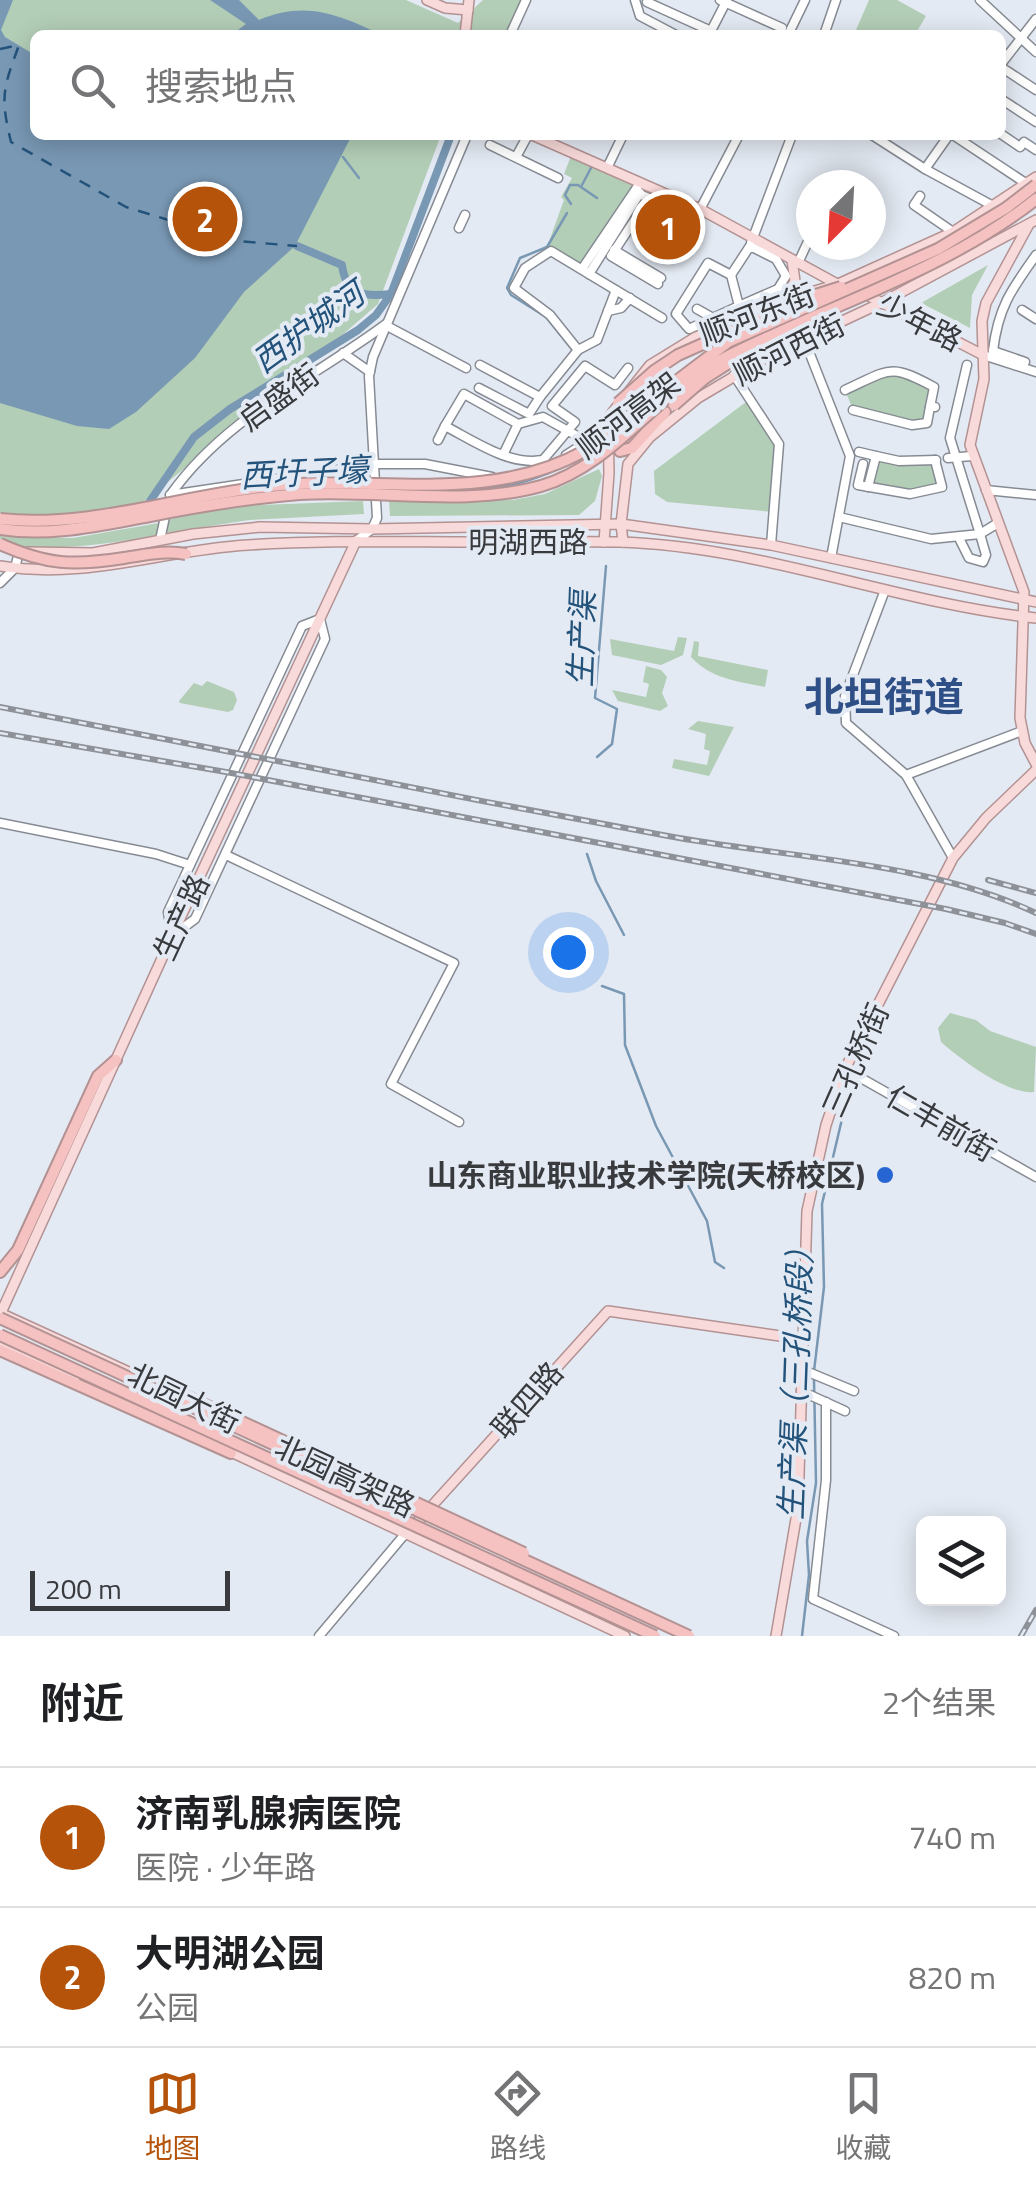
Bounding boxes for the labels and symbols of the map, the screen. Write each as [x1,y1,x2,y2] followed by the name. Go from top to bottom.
[796,170,886,260] north arrow
[172,182,238,256] pin: 2
[636,190,700,264] pin: 1
[242,266,379,384] water label: 西护城河
[693,271,821,357] street label: 顺河东街
[869,281,971,363] street label: 少年路
[725,301,853,397] street label: 顺河西街
[229,352,329,442] street label: 启盛街
[566,361,690,469] street label: 顺河高架
[239,444,374,499] water label: 西圩子壕
[468,519,588,565] street label: 明湖西路
[555,586,607,688] water label: 生产渠
[804,666,964,727] district label: 北坦街道
[141,866,221,968] street label: 生产路
[543,927,594,978] your location
[810,996,900,1124] street label: 三孔桥街
[878,1073,1004,1173] street label: 仁丰前街
[427,1152,865,1198] place label: 山东商业职业技术学院(天桥校区)
[874,1164,896,1186] marker: 山东商业职业技术学院(天桥校区)
[766,1231,824,1521] water label: 生产渠（三孔桥段）
[120,1351,248,1445] street label: 北园大街
[480,1351,574,1449] street label: 联四路
[267,1423,423,1529] street label: 北园高架路
[30,1566,230,1610] scale bar

